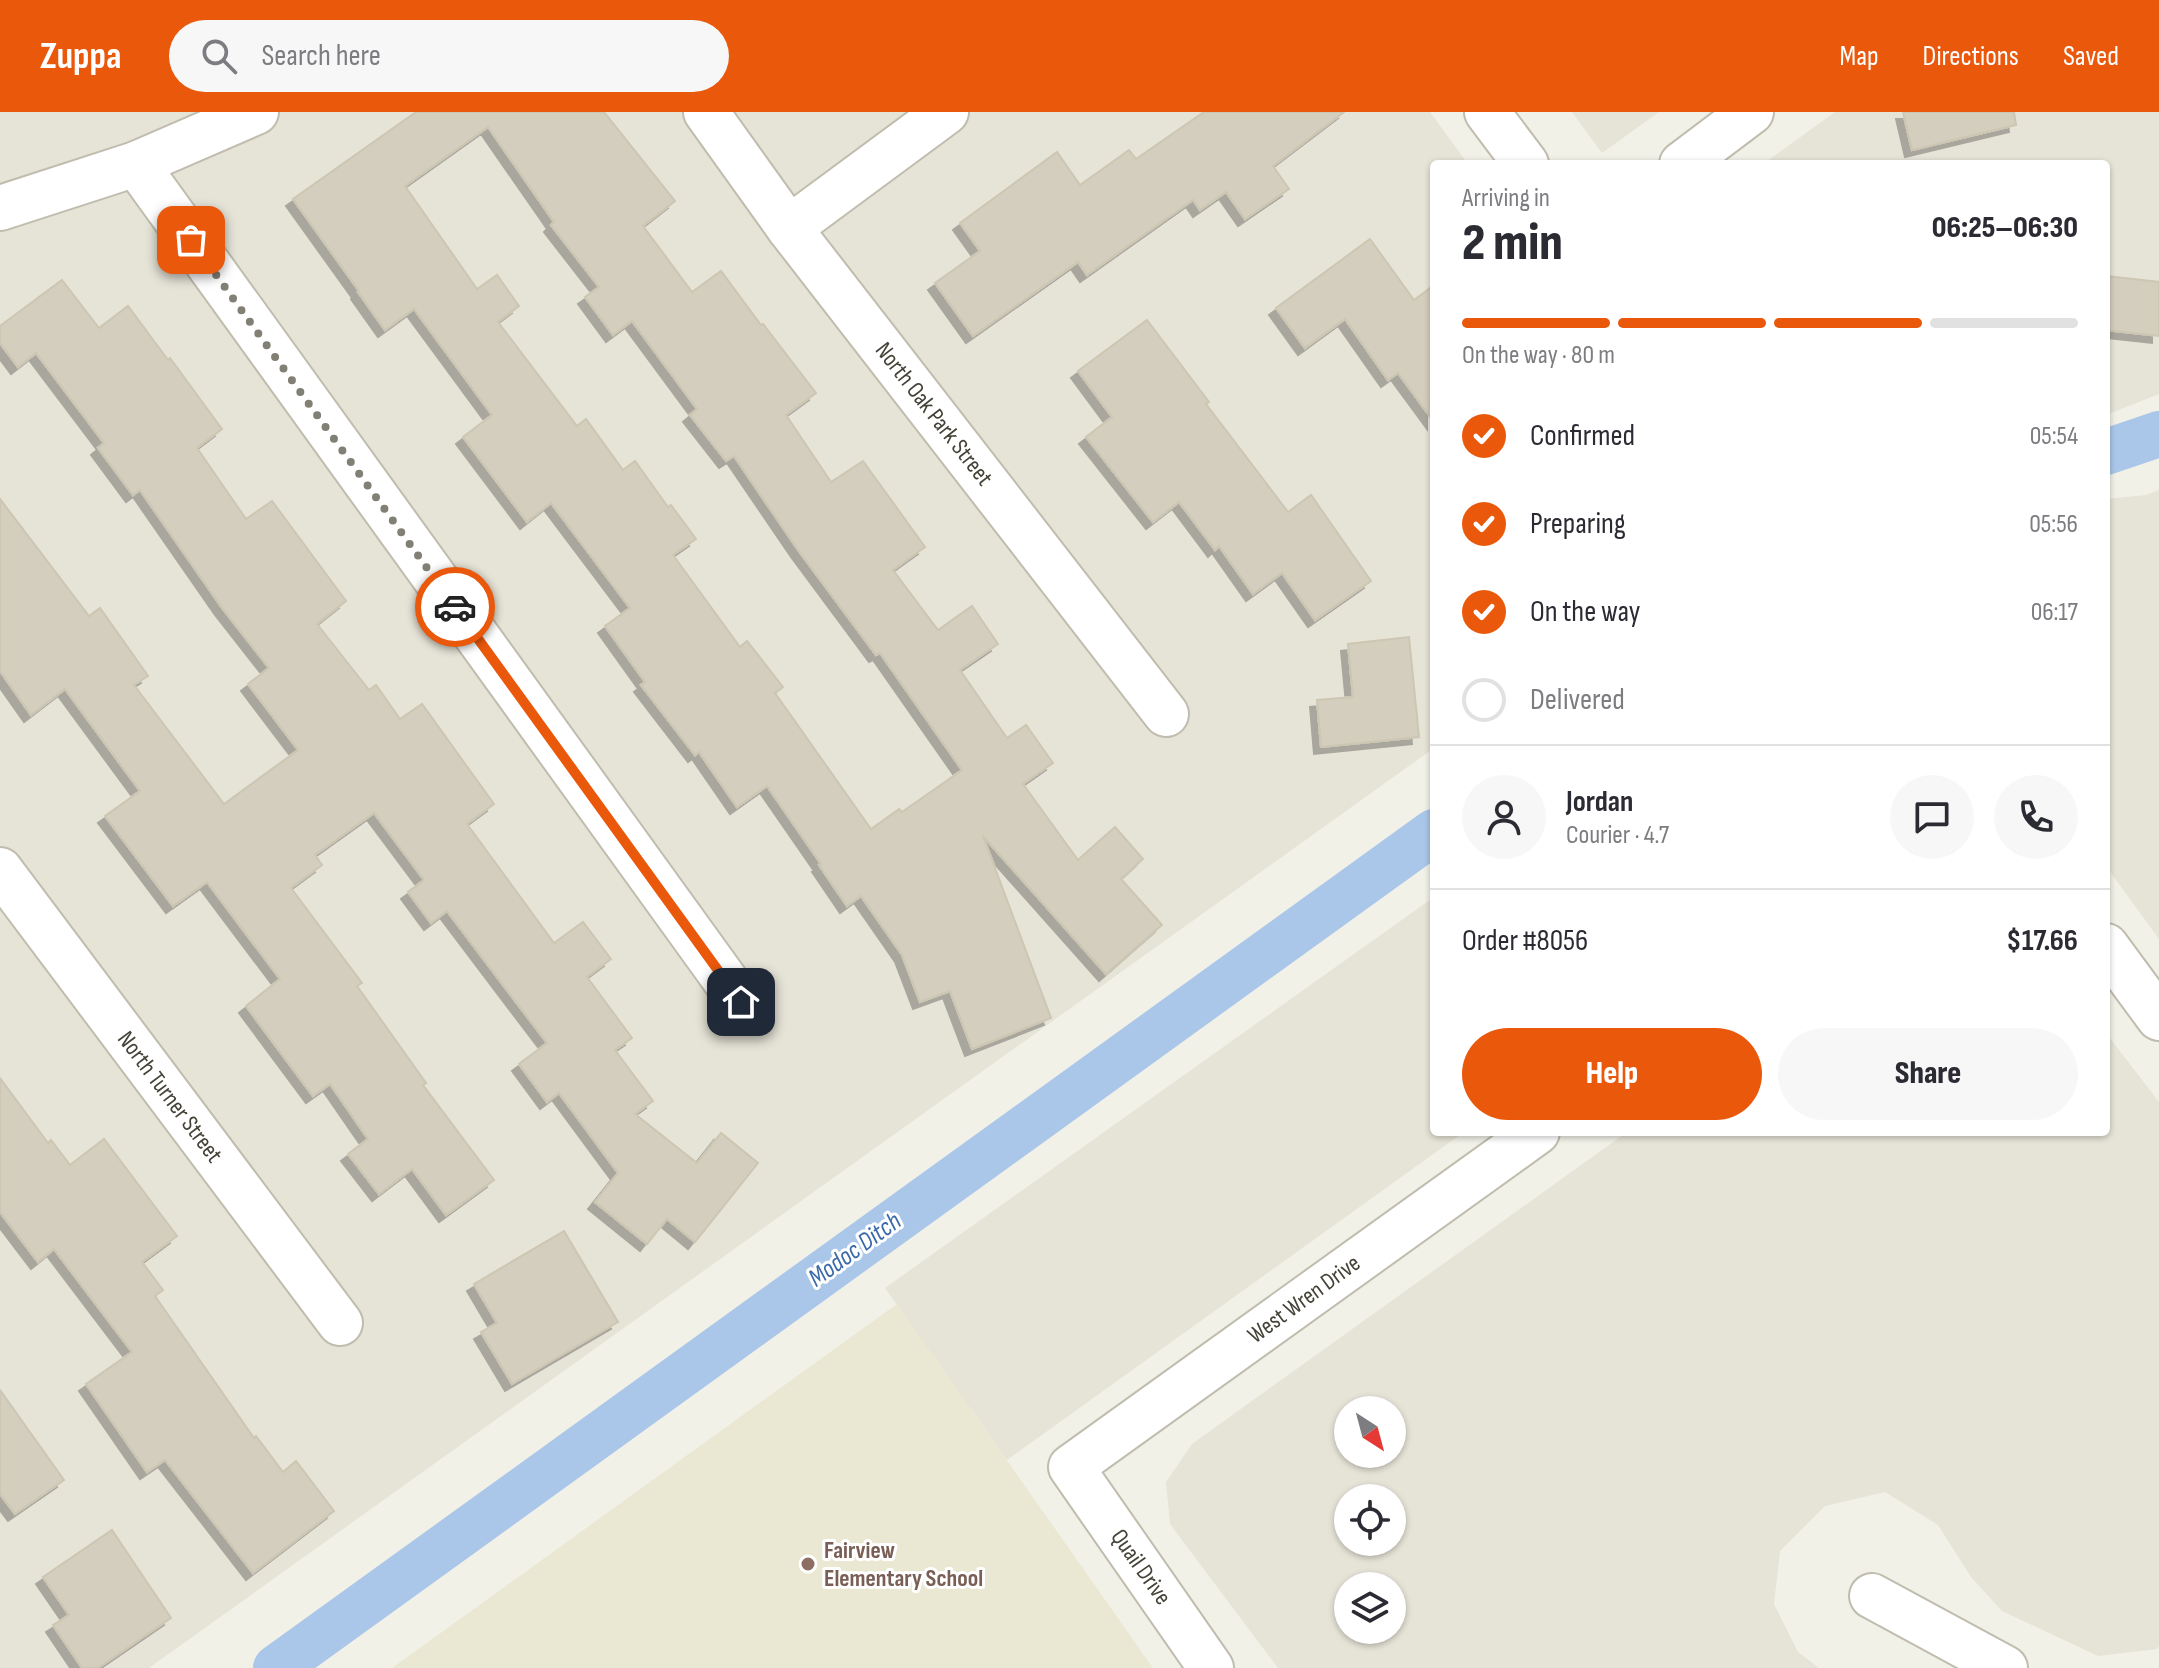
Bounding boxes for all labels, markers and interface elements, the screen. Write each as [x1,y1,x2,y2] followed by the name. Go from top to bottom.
[169,20,729,92] search box
[40,34,121,79] text: Zuppa
[197,34,241,78] icon: search
[261,38,381,74] text: Search here
[1840,40,1879,73] text: Map
[1923,40,2019,73] text: Directions
[2063,40,2119,73] text: Saved
[1462,183,1550,214] text: Arriving in
[157,206,225,274] pin
[1932,210,2078,246] text: 06:25–06:30
[1462,212,1563,275] text: 2 min
[169,218,213,262] icon: bag
[869,336,999,492] street label: North Oak Park Street
[1462,340,1615,371] text: On the way · 80 m
[1462,414,1506,458] icon: check
[1530,418,1635,454] text: Confirmed
[2030,421,2078,452] text: 05:54
[1462,502,1506,546] icon: check
[1530,506,1626,542] text: Preparing
[2029,509,2078,540] text: 05:56
[415,567,495,647] courier
[433,585,477,629] icon: car
[1462,590,1506,634] icon: check
[1530,594,1640,630] text: On the way
[2031,597,2078,628] text: 06:17
[1530,682,1625,718] text: Delivered
[1462,775,1546,859] button: person
[1890,775,1974,859] button: chat
[1994,775,2078,859] button: phone
[1566,784,1633,820] text: Jordan
[1566,820,1669,851] text: Courier · 4.7
[1462,923,1588,959] text: Order #8056
[2006,923,2078,959] text: $17.66
[707,968,775,1036] pin
[719,980,763,1024] icon: home
[111,1026,229,1168] street label: North Turner Street
[1462,1028,1762,1120] button: Help
[1778,1028,2078,1120] button: Share
[803,1206,908,1294] water label: Modoc Ditch
[1242,1248,1366,1350] street label: West Wren Drive
[1334,1396,1406,1468] north arrow
[1334,1396,1406,1644] map controls
[1334,1484,1406,1556] button: locate
[1105,1524,1177,1610] street label: Quail Drive
[824,1536,983,1593] place label: Fairview Elementary School
[799,1555,817,1573] marker: Fairview Elementary School
[1334,1572,1406,1644] button: layers

